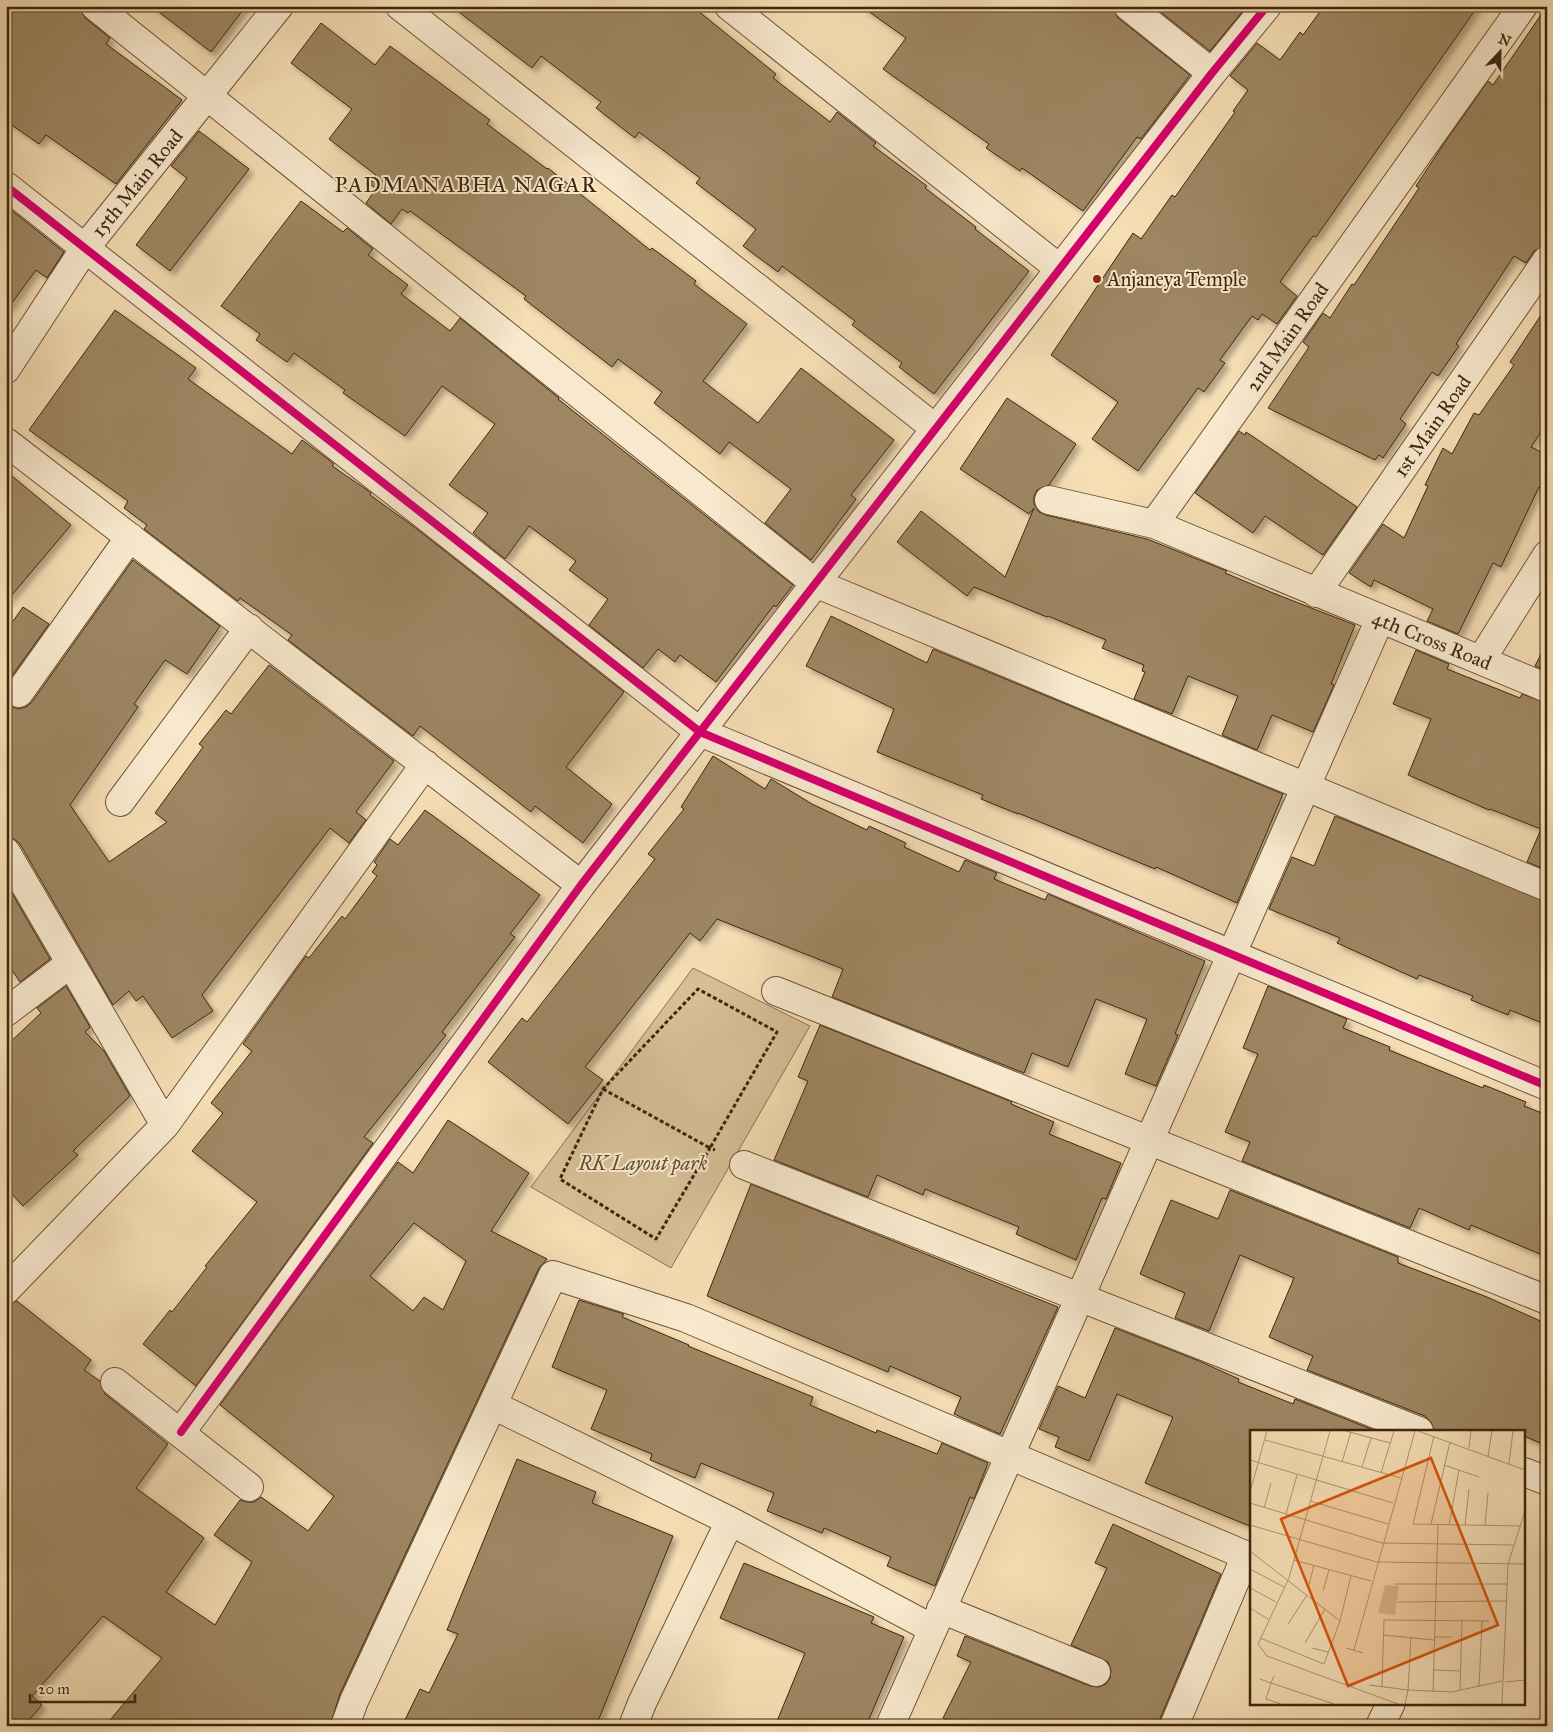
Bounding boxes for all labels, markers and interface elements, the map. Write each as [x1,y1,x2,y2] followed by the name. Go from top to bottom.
[1476,28,1526,78] north arrow
[1496,30,1513,51] text: N
[86,124,188,242] street label: 15th Main Road
[335,171,597,198] district label: PADMANABHA NAGAR
[1106,267,1246,291] place label: Anjaneya Temple
[1091,273,1103,285] marker: Anjaneya Temple
[1241,278,1333,396] street label: 2nd Main Road
[1388,370,1476,482] street label: 1st Main Road
[1369,605,1495,675] street label: 4th Cross Road
[578,1151,708,1176] park label: RK Layout park
[1250,1430,1526,1704] inset map
[30,1672,135,1704] scale bar
[38,1680,70,1698] text: 20 m

